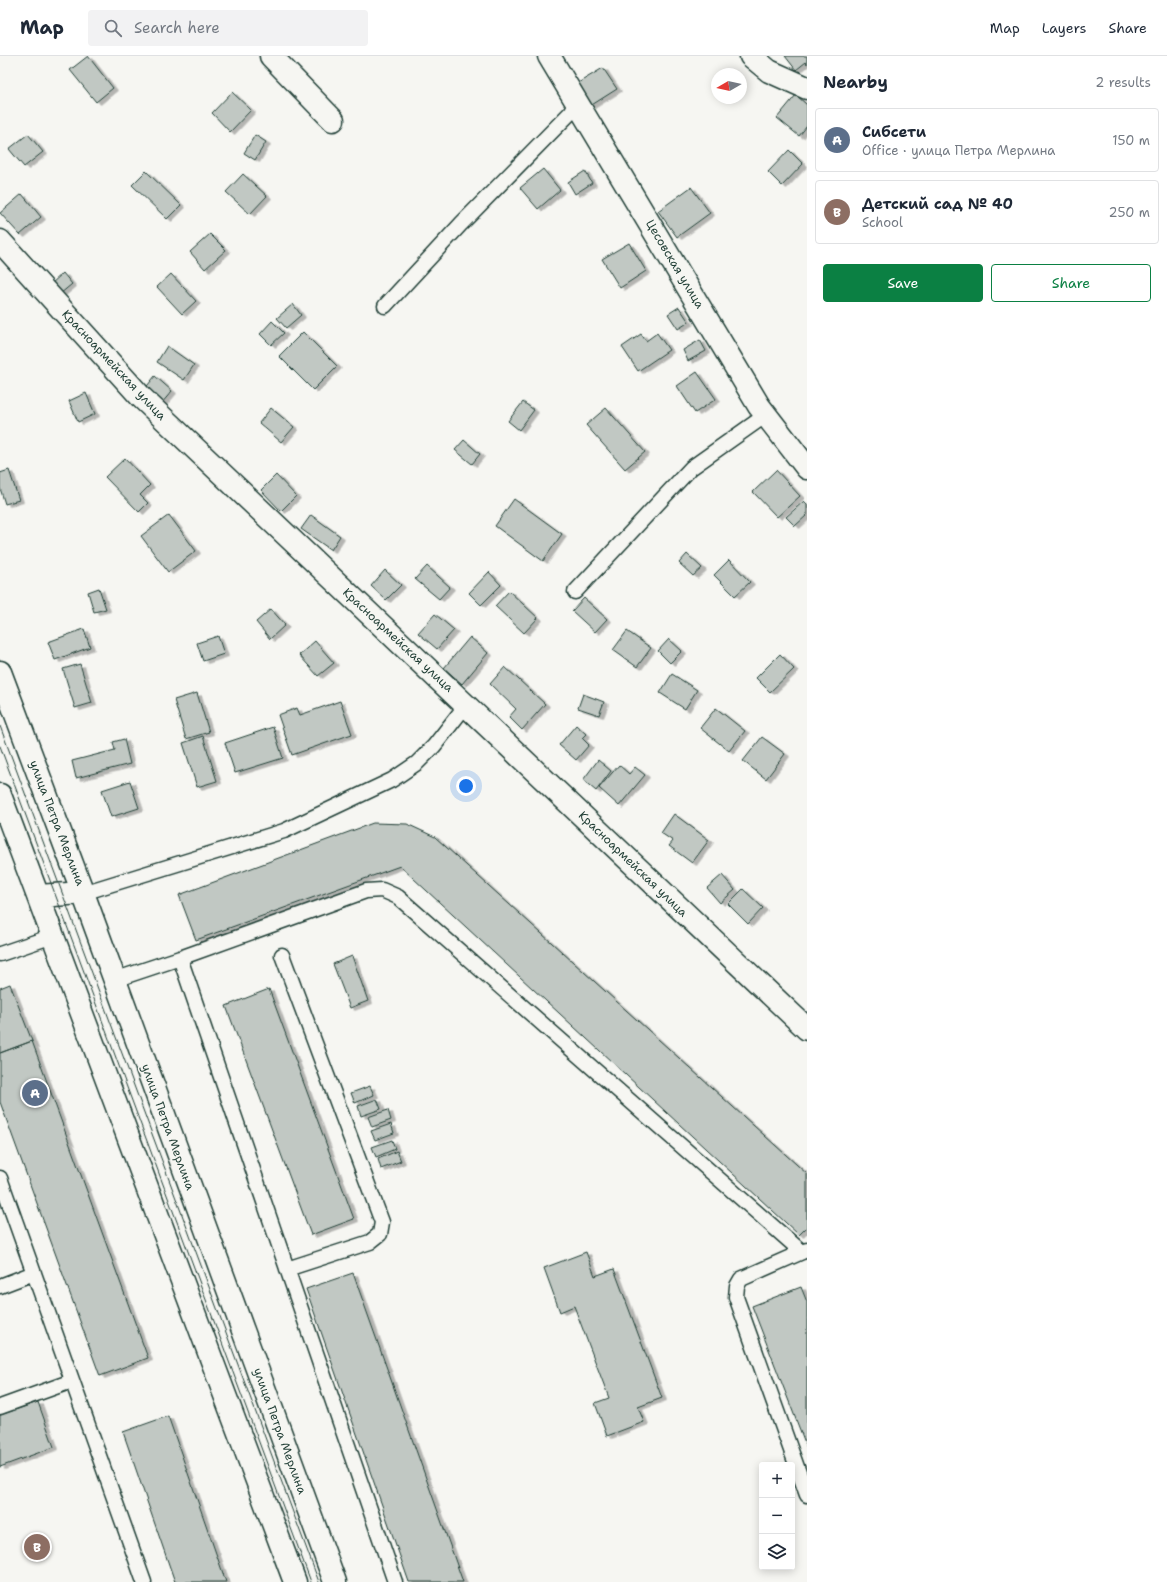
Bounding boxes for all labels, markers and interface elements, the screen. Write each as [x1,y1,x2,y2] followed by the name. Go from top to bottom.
[88,10,368,46] search box
[20,15,64,40] text: Map
[102,17,124,39] icon: search
[134,18,220,38] text: Search here
[990,19,1020,37] text: Map
[1042,19,1086,37] text: Layers
[1108,19,1147,37] text: Share
[711,68,747,104] north arrow
[823,71,888,93] text: Nearby
[1095,74,1151,91] text: 2 results
[862,122,926,142] text: Сибсети
[832,132,842,149] text: A
[1112,132,1150,149] text: 150 m
[862,142,1055,159] text: Office · улица Петра Мерлина
[862,194,1013,214] text: Детский сад № 40
[833,204,841,221] text: B
[1109,204,1150,221] text: 250 m
[862,214,903,231] text: School
[642,217,708,312] street label: Цесовская улица
[823,264,983,302] button: Save
[991,264,1151,302] button: Share
[58,306,170,424] street label: Красноармейская улица
[339,584,457,696] street label: Красноармейская улица
[26,758,89,889] street label: улица Петра Мерлина
[456,776,476,796] your location
[575,808,691,921] street label: Красноармейская улица
[138,1062,198,1193] street label: улица Петра Мерлина
[22,1078,48,1108] pin: A
[250,1366,310,1497] street label: улица Петра Мерлина
[759,1462,795,1570] map controls
[759,1462,795,1498] button: +
[759,1498,795,1534] button: −
[24,1532,50,1562] pin: B
[759,1534,795,1570] button: layers

